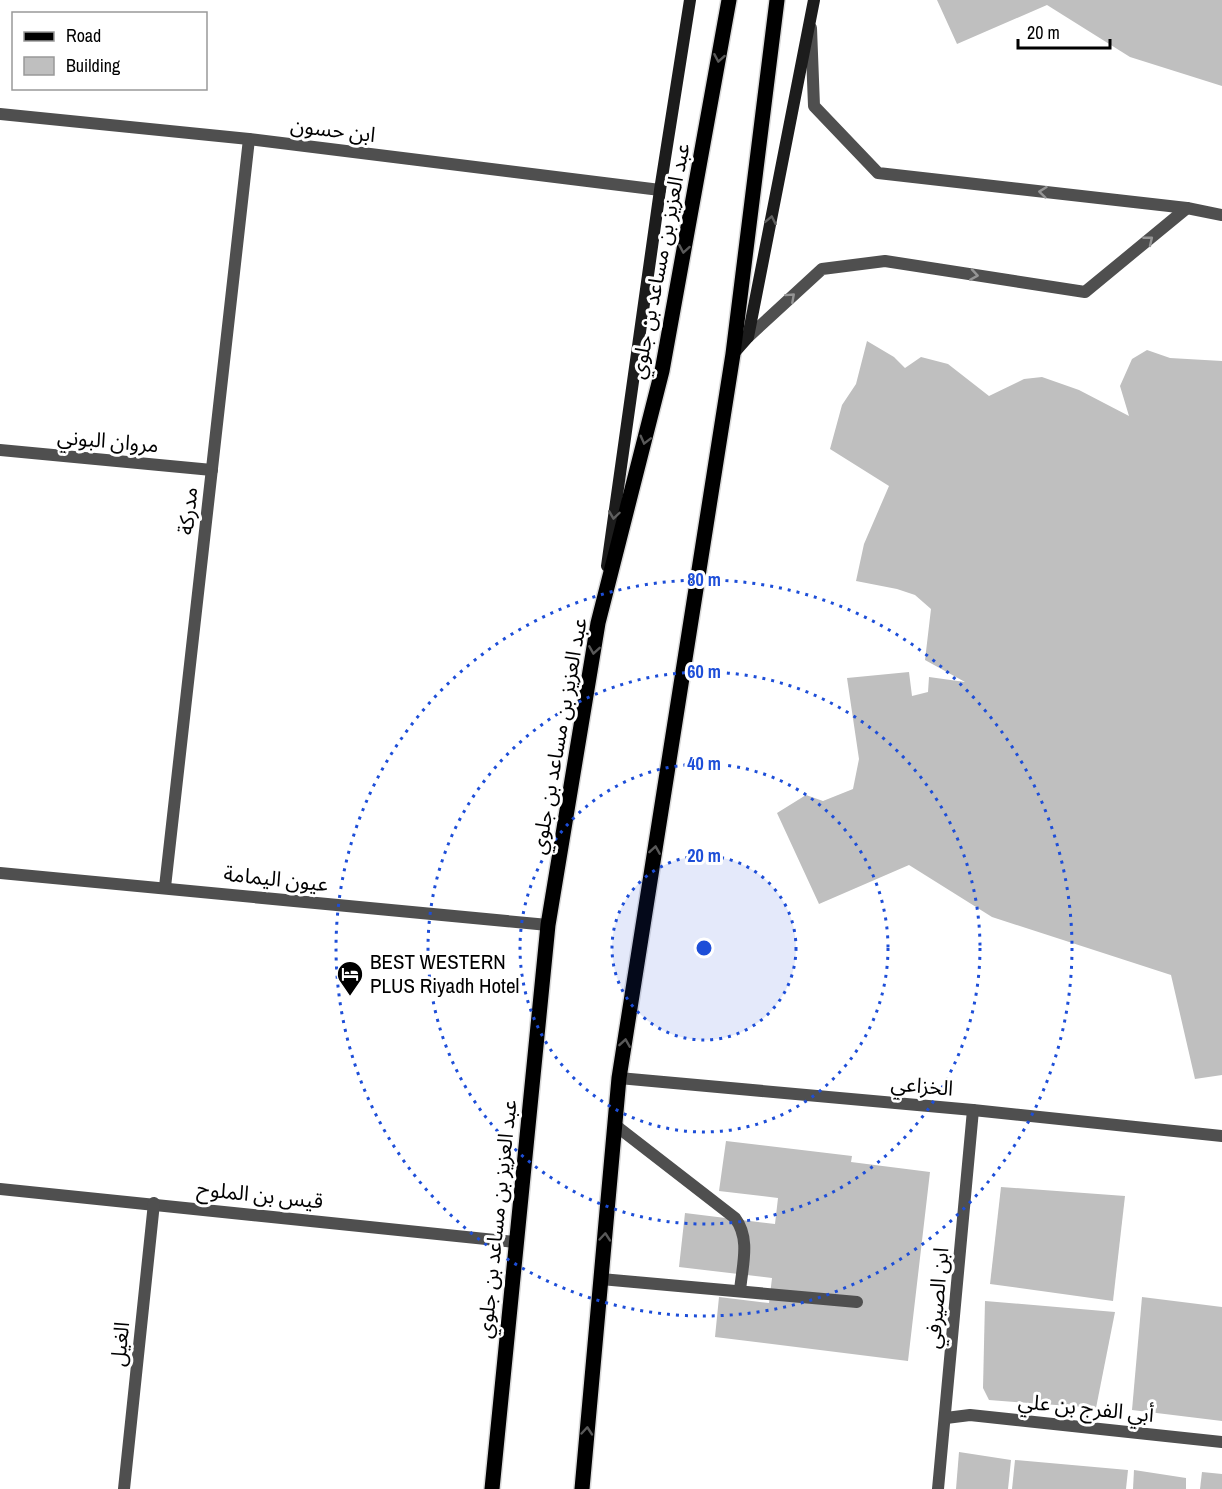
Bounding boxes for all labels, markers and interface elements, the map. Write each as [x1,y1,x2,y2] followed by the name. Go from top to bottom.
[12,12,207,90] legend
[1018,12,1110,50] scale bar
[1027,20,1060,45] text: 20 m
[66,23,101,48] text: Road
[713,52,726,62] one-way arrow
[66,53,121,78] text: Building
[289,110,377,149] street label: ابن حسون
[622,140,698,382] street label: عبد العزيز بن مساعد بن جلوي
[1039,186,1048,198] one-way arrow
[764,215,777,225] one-way arrow
[1142,236,1153,247] one-way arrow
[678,244,691,254] one-way arrow
[968,268,978,281] one-way arrow
[784,293,795,304] one-way arrow
[56,422,160,461] street label: مروان البوني
[639,435,652,445] one-way arrow
[171,486,204,536] street label: مدركة
[608,510,620,519] one-way arrow
[687,567,721,592] text: 80 m
[523,615,595,857] street label: عبد العزيز بن مساعد بن جلوي
[588,645,601,655] one-way arrow
[687,659,721,684] text: 60 m
[687,751,721,776] text: 40 m
[687,843,721,868] text: 20 m
[648,845,660,855] one-way arrow
[222,859,330,898] street label: عيون اليمامة
[694,938,714,958] centre of rings
[370,947,519,1000] place label: BEST WESTERN PLUS Riyadh Hotel
[335,959,365,997] hotel icon: BEST WESTERN PLUS Riyadh Hotel
[618,1038,630,1047] one-way arrow
[889,1068,955,1105] street label: الخزاعي
[470,1098,525,1340] street label: عبد العزيز بن مساعد بن جلوي
[195,1173,325,1217] street label: قيس بن الملوح
[598,1232,611,1241] one-way arrow
[918,1246,957,1350] street label: ابن الصيرفي
[103,1320,136,1368] street label: الغيل
[1017,1386,1155,1431] street label: أبي الفرج بن علي
[580,1426,593,1435] one-way arrow

